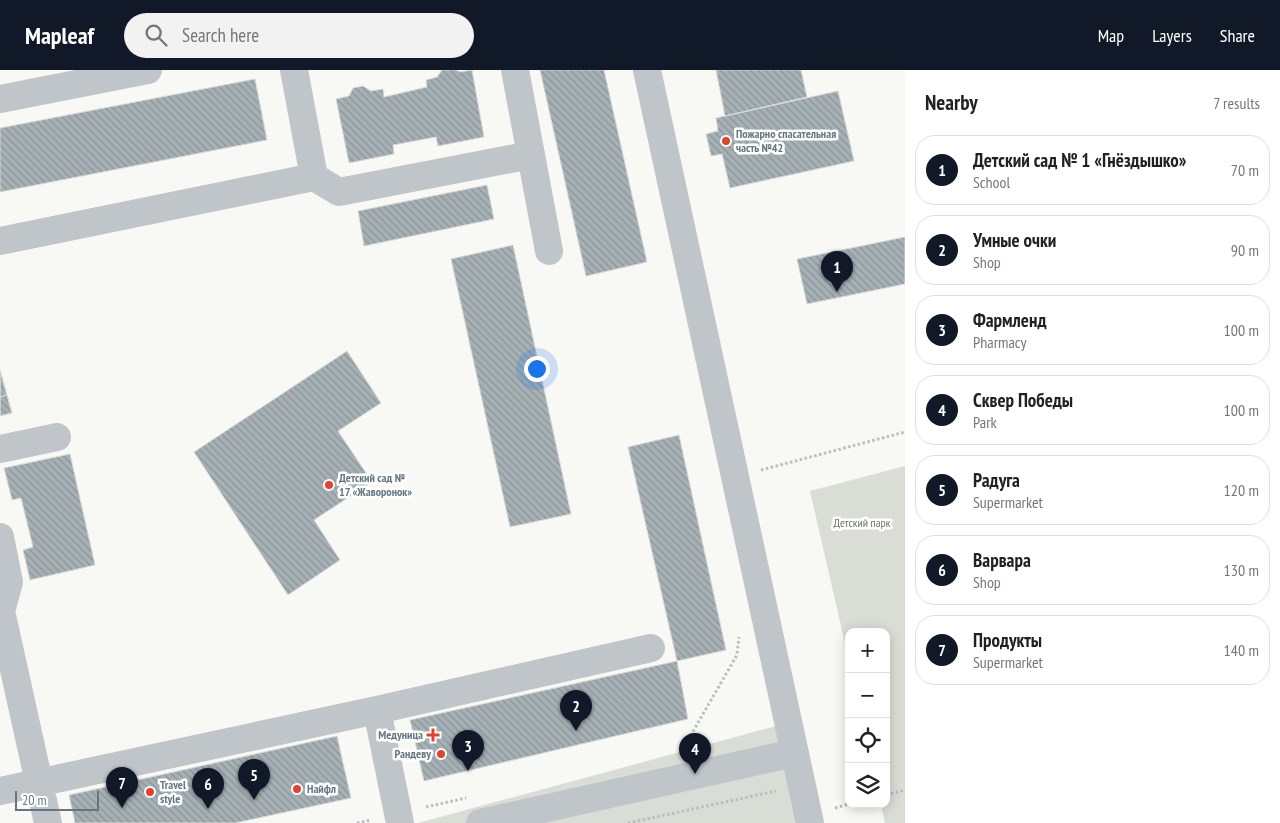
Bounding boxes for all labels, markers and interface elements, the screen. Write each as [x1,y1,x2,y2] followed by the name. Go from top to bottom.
[124,13,474,58] search box
[25,20,94,51] text: Mapleaf
[142,21,170,49] icon: search
[182,23,259,47] text: Search here
[1098,24,1124,47] text: Map
[1152,24,1192,47] text: Layers
[1220,24,1255,47] text: Share
[925,89,978,116] text: Nearby
[1213,93,1260,113] text: 7 results
[736,126,836,155] place label: Пожарно спасательная часть №42
[720,135,732,147] marker: Пожарно спасательная часть №42
[973,148,1187,172] text: Детский сад № 1 «Гнёздышко»
[938,160,946,180] text: 1
[1231,160,1259,180] text: 70 m
[973,172,1010,192] text: School
[973,228,1056,252] text: Умные очки
[938,240,946,260] text: 2
[1231,240,1259,260] text: 90 m
[821,251,853,292] pin: 1
[973,252,1001,272] text: Shop
[973,308,1046,332] text: Фармленд
[938,320,946,340] text: 3
[1224,320,1259,340] text: 100 m
[973,332,1026,352] text: Pharmacy
[524,356,550,382] your location
[973,388,1073,412] text: Сквер Победы
[938,400,946,420] text: 4
[1224,400,1259,420] text: 100 m
[973,412,997,432] text: Park
[973,468,1020,492] text: Радуга
[339,470,412,499] place label: Детский сад № 17 «Жаворонок»
[323,479,335,491] marker: Детский сад № 17 «Жаворонок»
[938,480,946,500] text: 5
[1224,480,1259,500] text: 120 m
[973,492,1043,512] text: Supermarket
[834,515,891,530] park label: Детский парк
[973,548,1031,572] text: Варвара
[938,560,946,580] text: 6
[1224,560,1259,580] text: 130 m
[973,572,1001,592] text: Shop
[845,628,890,808] map controls
[845,628,890,673] button: +
[973,628,1042,652] text: Продукты
[938,640,946,660] text: 7
[1224,640,1259,660] text: 140 m
[973,652,1043,672] text: Supermarket
[845,673,890,718] button: −
[560,690,592,731] pin: 2
[845,718,890,763] button: locate
[378,727,423,742] place label: Медуница
[427,729,439,741] marker: Медуница
[452,730,484,771] pin: 3
[679,733,711,774] pin: 4
[395,746,431,761] place label: Рандеву
[435,748,447,760] marker: Рандеву
[238,759,270,800] pin: 5
[845,763,890,808] button: layers
[106,767,138,808] pin: 7
[192,768,224,809] pin: 6
[160,777,186,806] place label: Travel style
[307,781,336,796] place label: Найфл
[291,783,303,795] marker: Найфл
[144,786,156,798] marker: Travel style
[15,788,99,811] scale bar
[22,791,47,809] text: 20 m

